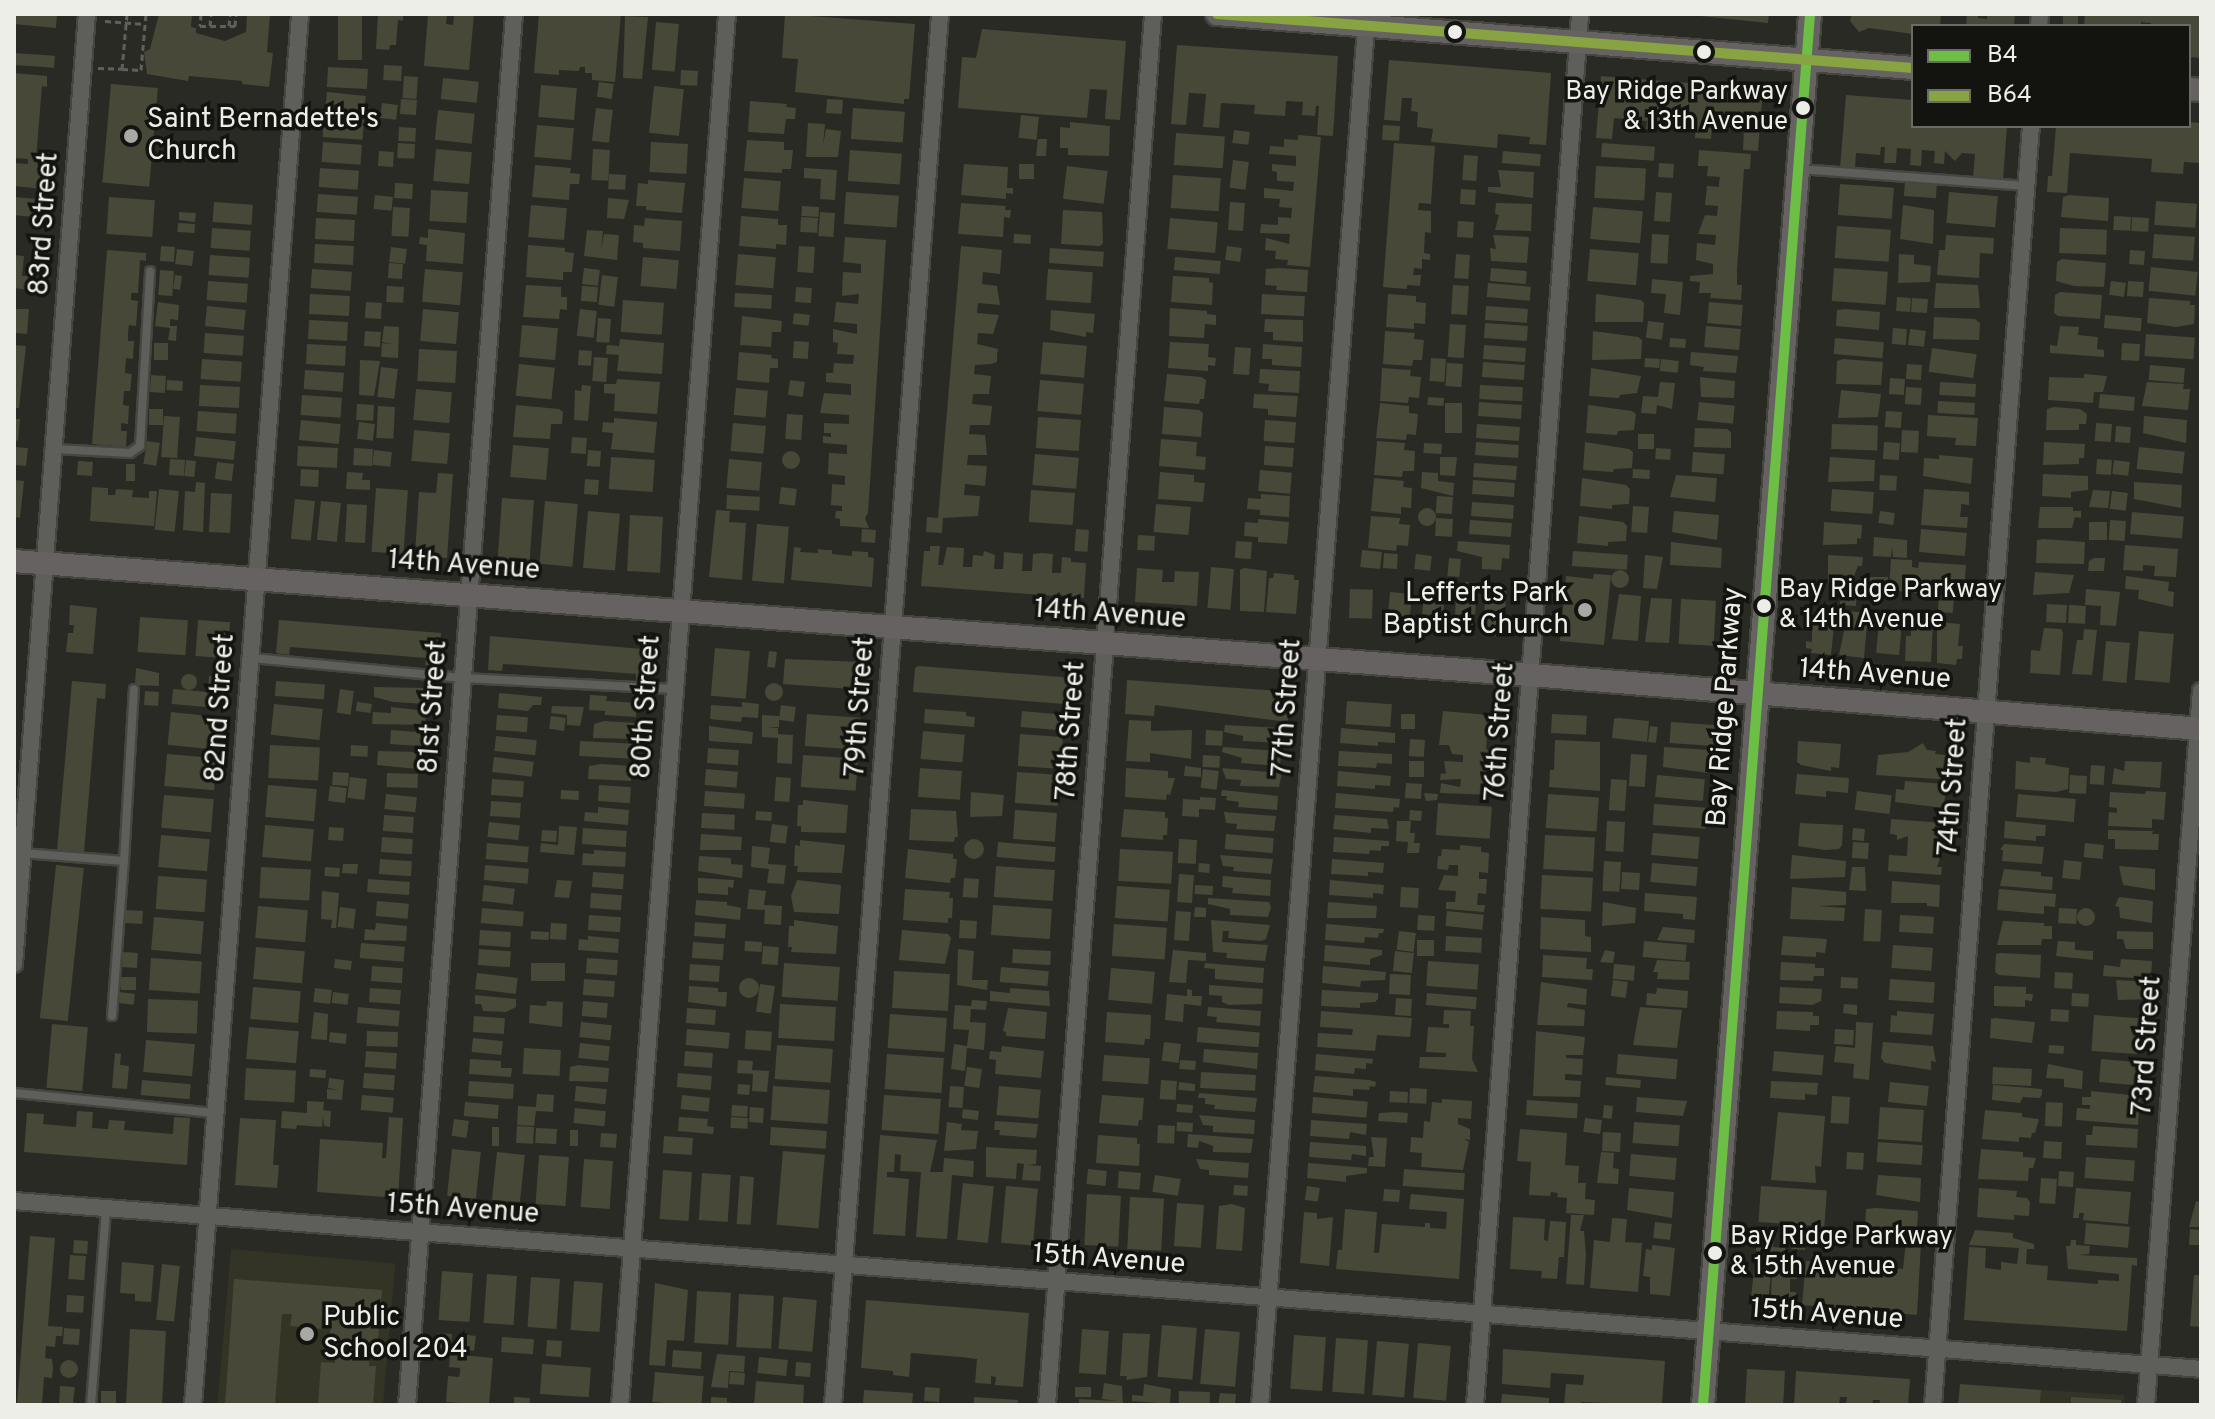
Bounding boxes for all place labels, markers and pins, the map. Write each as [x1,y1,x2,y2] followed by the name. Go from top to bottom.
[1447,24,1463,40] unlabelled marker
[1696,44,1712,60] unlabelled marker
[1565,77,1788,138] place label: Bay Ridge Parkway & 13th Avenue
[1795,100,1811,116] marker: Bay Ridge Parkway & 13th Avenue
[147,103,379,169] place label: Saint Bernadette's Church
[122,127,140,145] marker: Saint Bernadette's Church
[1779,575,2002,636] place label: Bay Ridge Parkway & 14th Avenue
[1383,577,1569,643] place label: Lefferts Park Baptist Church
[1756,598,1772,614] marker: Bay Ridge Parkway & 14th Avenue
[1576,601,1594,619] marker: Lefferts Park Baptist Church
[1730,1222,1953,1284] place label: Bay Ridge Parkway & 15th Avenue
[1707,1245,1723,1261] marker: Bay Ridge Parkway & 15th Avenue
[323,1301,468,1367] place label: Public School 204
[298,1325,316,1343] marker: Public School 204

